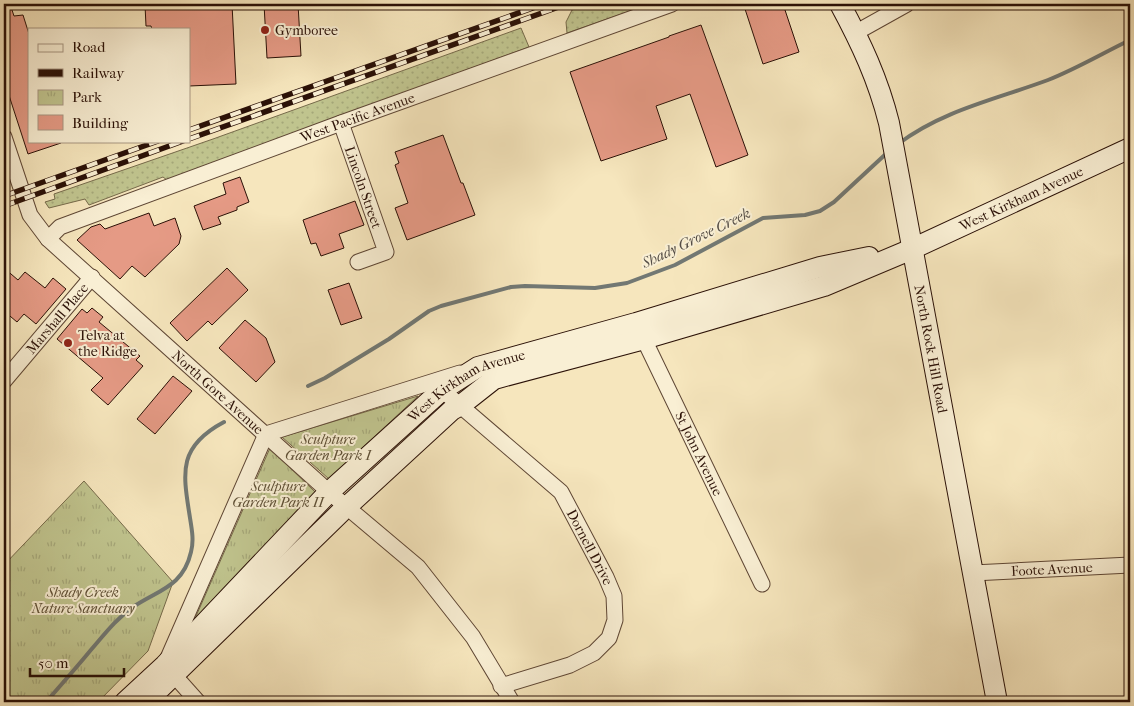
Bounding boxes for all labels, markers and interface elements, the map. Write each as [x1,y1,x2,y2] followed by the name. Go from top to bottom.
[275,22,338,39] place label: Gymboree
[259,24,271,36] marker: Gymboree
[28,28,190,142] legend
[72,38,106,56] text: Road
[72,64,125,82] text: Railway
[72,88,102,106] text: Park
[297,89,417,147] street label: West Pacific Avenue
[72,114,129,132] text: Building
[341,144,385,231] street label: Lincoln Street
[956,163,1086,235] street label: West Kirkham Avenue
[638,204,753,273] water label: Shady Grove Creek
[23,280,92,358] street label: Marshall Place
[910,284,951,415] street label: North Rock Hill Road
[78,327,137,360] place label: Telva at the Ridge
[62,337,74,349] marker: Telva at the Ridge
[404,346,527,426] street label: West Kirkham Avenue
[168,347,267,438] street label: North Gore Avenue
[671,409,726,499] street label: St John Avenue
[285,431,372,464] park label: Sculpture Garden Park I
[232,478,325,511] park label: Sculpture Garden Park II
[563,506,616,588] street label: Dornell Drive
[1011,559,1093,580] street label: Foote Avenue
[31,584,136,617] park label: Shady Creek Nature Sanctuary
[30,646,124,678] scale bar
[38,654,69,672] text: 50 m

